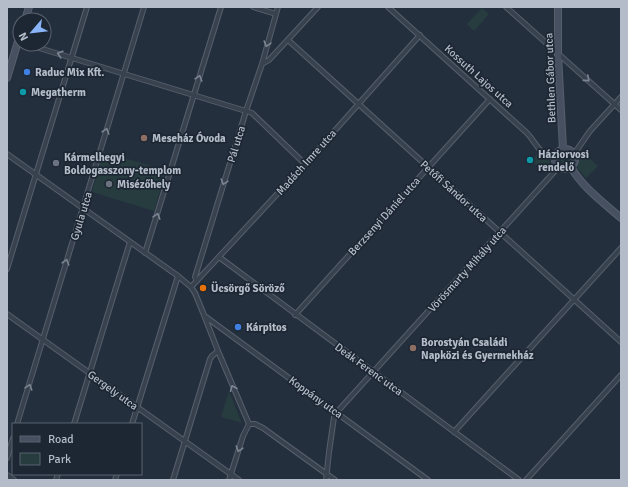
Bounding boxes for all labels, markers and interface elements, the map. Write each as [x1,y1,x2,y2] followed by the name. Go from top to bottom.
[12,12,52,52] north arrow
[16,30,31,43] text: N
[542,32,559,123] street label: Bethlen Gábor utca
[263,41,272,48] one-way arrow
[442,42,516,111] street label: Kossuth Lajos utca
[56,50,63,59] one-way arrow
[35,66,104,79] place label: Raduc Mix Kft.
[22,67,32,77] marker: Raduc Mix Kft.
[194,75,203,82] one-way arrow
[582,75,589,82] one-way arrow
[31,86,86,99] place label: Megatherm
[18,87,28,97] marker: Megatherm
[225,124,248,164] street label: Pál utca
[274,127,339,198] street label: Madách Imre utca
[101,128,110,135] one-way arrow
[152,131,226,145] place label: Meseház Óvoda
[139,133,149,143] marker: Meseház Óvoda
[538,148,589,174] place label: Háziorvosi rendelő
[64,151,181,177] place label: Kármelhegyi Boldogasszony-templom
[525,155,535,165] marker: Háziorvosi rendelő
[51,158,61,168] marker: Kármelhegyi Boldogasszony-templom
[417,158,490,225] street label: Petőfi Sándor utca
[346,174,423,258] street label: Berzsenyi Dániel utca
[117,178,171,191] place label: Misézőhely
[221,178,229,185] one-way arrow
[104,179,114,189] marker: Misézőhely
[68,190,95,242] street label: Gyula utca
[152,213,161,220] one-way arrow
[426,224,509,315] street label: Vörösmarty Mihály utca
[61,259,70,266] one-way arrow
[211,281,285,295] place label: Ücsörgő Söröző
[198,283,208,293] marker: Ücsörgő Söröző
[246,321,287,334] place label: Kárpitos
[233,322,243,332] marker: Kárpitos
[421,336,534,362] place label: Borostyán Családi Napközi és Gyermekház
[332,340,405,399] street label: Deák Ferenc utca
[408,343,418,353] marker: Borostyán Családi Napközi és Gyermekház
[85,368,141,413] street label: Gergely utca
[286,374,345,421] street label: Koppány utca
[24,383,33,390] one-way arrow
[230,385,238,392] one-way arrow
[12,423,142,475] legend
[48,432,74,447] text: Road
[235,445,244,452] one-way arrow
[48,452,71,467] text: Park

